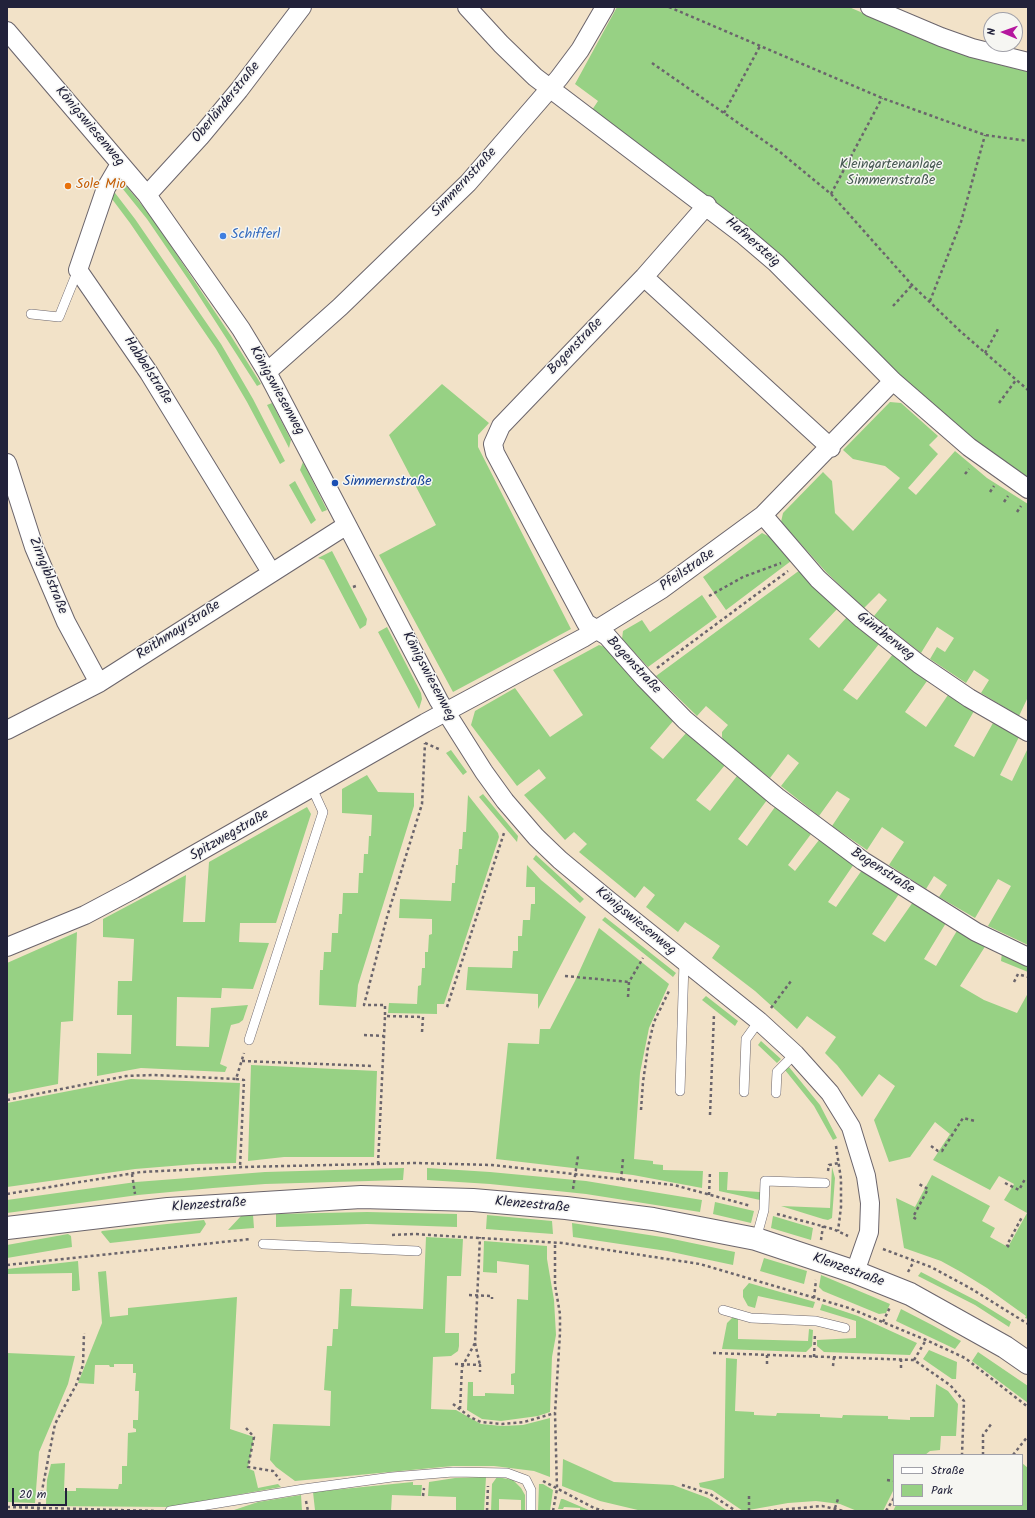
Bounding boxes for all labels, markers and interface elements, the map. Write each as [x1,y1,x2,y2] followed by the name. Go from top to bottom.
[983,12,1023,52] north arrow
[983,28,1001,35] text: N
[189,59,265,147] street label: Oberländerstraße
[51,84,127,170] street label: Königswiesenweg
[429,145,501,221] street label: Simmernstraße
[840,158,942,190] park label: Kleingartenanlage Simmernstraße
[76,178,126,194] place label: Sole Mio
[63,181,73,191] marker: Sole Mio
[721,215,783,271] street label: Hafnersteig
[231,228,280,244] place label: Schifferl
[218,231,228,241] marker: Schifferl
[545,315,607,379] street label: Bogenstraße
[119,334,175,408] street label: Habbelstraße
[245,344,307,438] street label: Königswiesenweg
[343,475,432,491] place label: Simmernstraße
[330,478,340,488] marker: Simmernstraße
[24,535,70,617] street label: Zirngiblstraße
[657,546,719,596] street label: Pfeilstraße
[134,598,224,664] street label: Reithmayrstraße
[853,609,917,665] street label: Güntherweg
[397,629,459,725] street label: Königswiesenweg
[602,634,664,698] street label: Bogenstraße
[187,807,273,865] street label: Spitzwegstraße
[847,845,917,899] street label: Bogenstraße
[591,884,679,960] street label: Königswiesenweg
[494,1194,570,1218] street label: Klenzestraße
[171,1195,247,1217] street label: Klenzestraße
[810,1250,886,1292] street label: Klenzestraße
[893,1454,1023,1506] legend
[931,1461,964,1480] text: Straße
[14,1480,69,1506] scale bar
[931,1481,953,1500] text: Park
[19,1485,46,1504] text: 20 m

